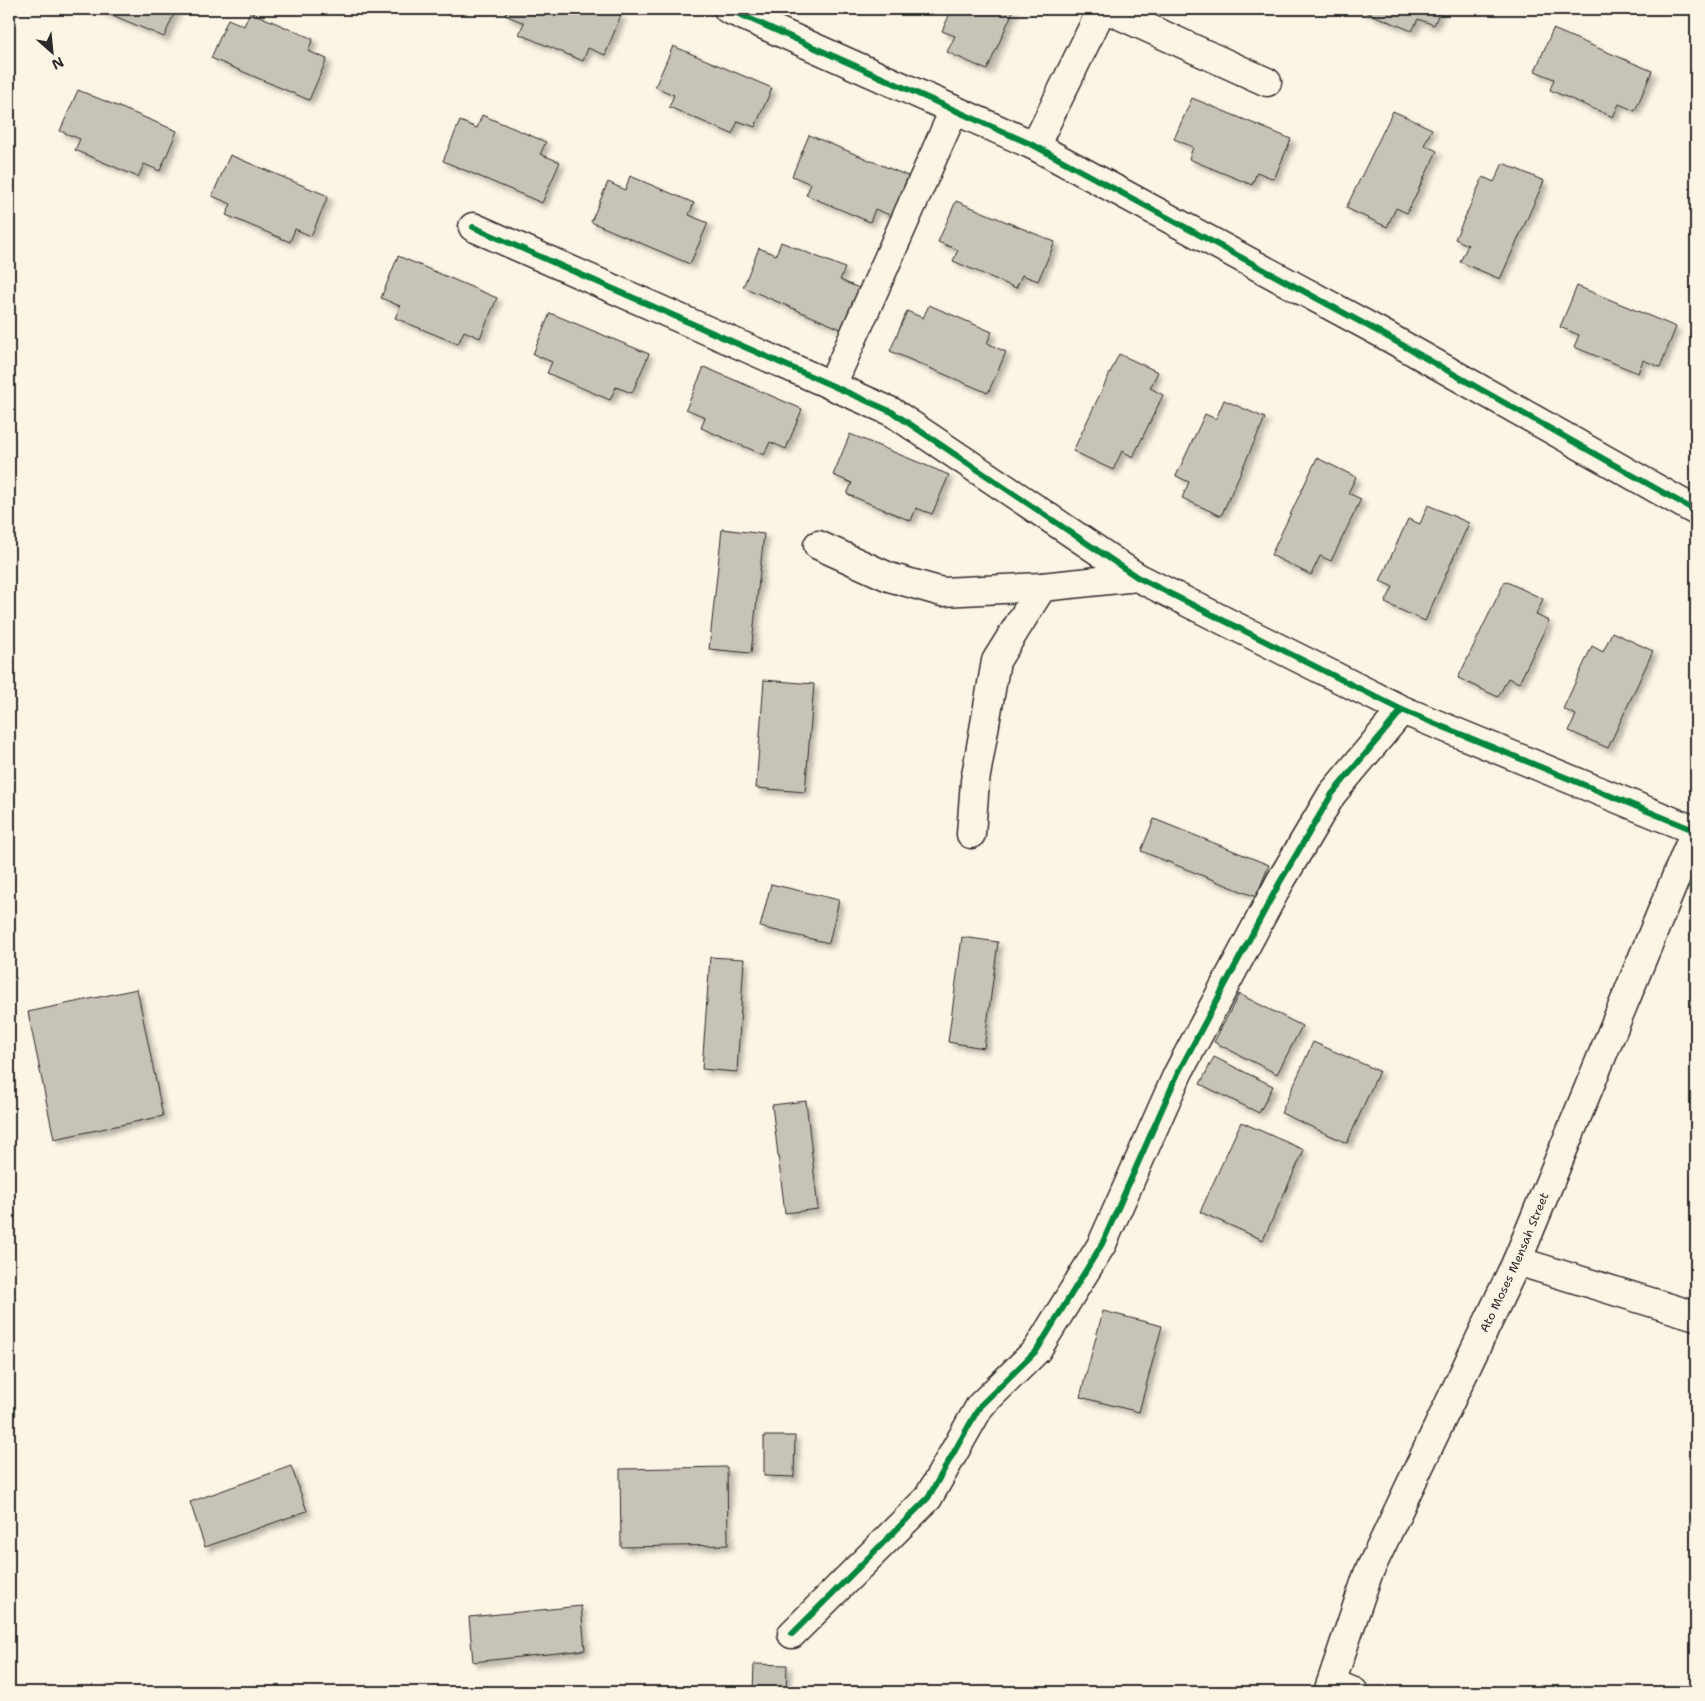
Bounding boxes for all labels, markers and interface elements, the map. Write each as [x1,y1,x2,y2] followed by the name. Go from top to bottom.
[28,28,78,78] north arrow
[49,53,67,74] text: N
[1476,1190,1553,1335] street label: Ato Moses Mensah Street

